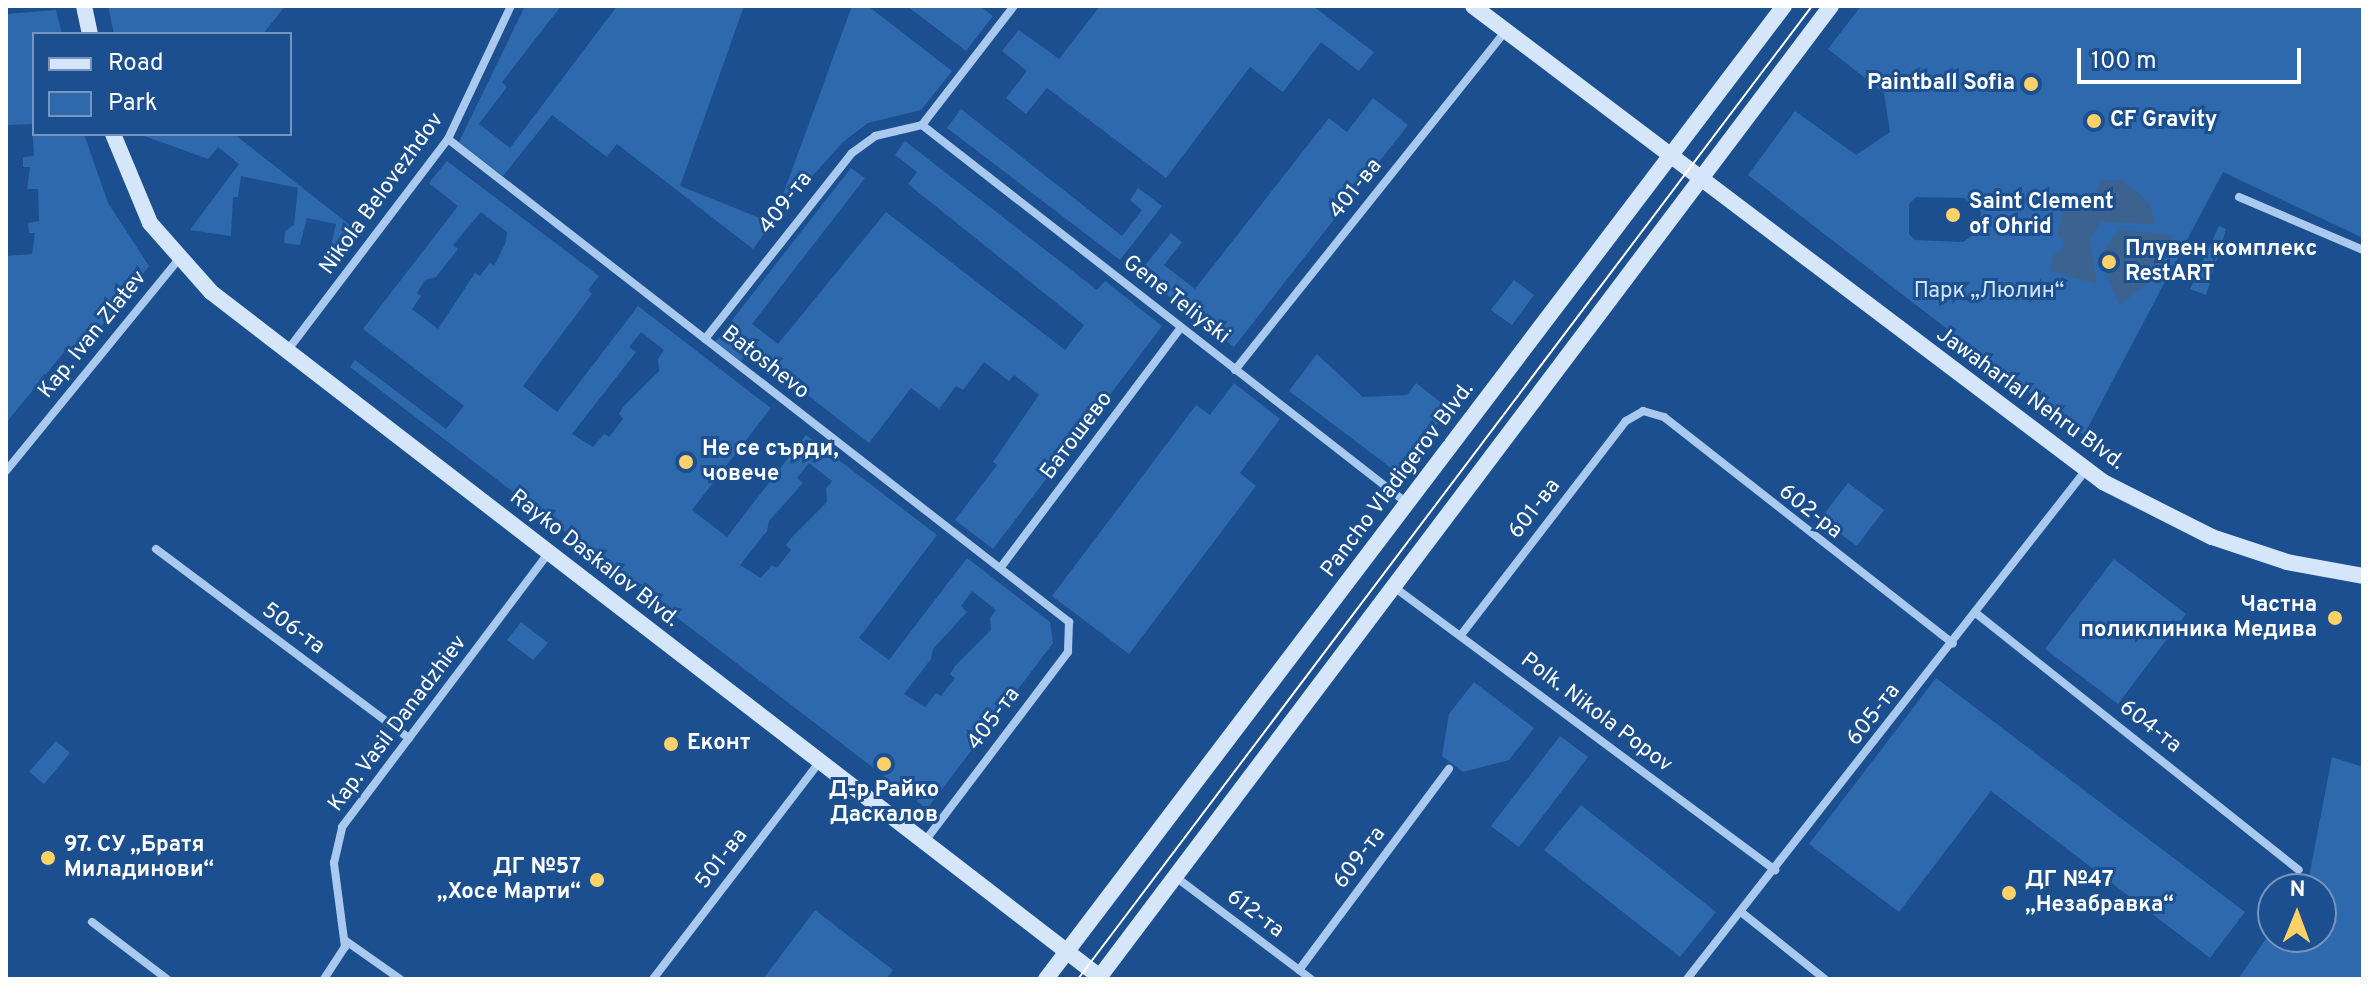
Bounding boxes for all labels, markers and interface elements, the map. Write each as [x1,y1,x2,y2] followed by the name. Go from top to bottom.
[32,32,292,136] legend
[2081,32,2305,82] scale bar
[2091,47,2157,77] text: 100 m
[108,49,164,79] text: Road
[1867,71,2015,97] place label: Paintball Sofia
[2022,75,2040,93] marker: Paintball Sofia
[108,89,158,119] text: Park
[314,108,450,280] street label: Nikola Belovezhdov
[2110,108,2217,134] place label: CF Gravity
[2085,112,2103,130] marker: CF Gravity
[1324,154,1388,224] street label: 401-ва
[754,167,818,239] street label: 409-та
[1969,189,2114,240] place label: Saint Clement of Ohrid
[1944,206,1962,224] marker: Saint Clement of Ohrid
[2125,236,2317,288] place label: Плувен комплекс RestART
[1117,250,1235,350] street label: Gene Teliyski
[2100,253,2118,271] marker: Плувен комплекс RestART
[33,266,153,404] street label: Kap. Ivan Zlatev
[1914,279,2064,305] park label: Парк „Люлин“
[716,321,814,405] street label: Batoshevo
[1931,322,2129,476] street label: Jawaharlal Nehru Blvd.
[1316,377,1480,583] street label: Pancho Vladigerov Blvd.
[1035,387,1119,485] street label: Батошево
[702,436,839,488] place label: Не се сърди, човече
[677,453,695,471] marker: Не се сърди, човече
[1503,474,1567,544] street label: 601-ва
[1773,479,1847,545] street label: 602-ра
[504,484,684,634] street label: Rayko Daskalov Blvd.
[2080,592,2317,644] place label: Частна поликлиника Медива
[256,597,330,661] street label: 506-та
[2324,607,2346,629] marker: Частна поликлиника Медива
[323,630,473,818] street label: Kap. Vasil Danadzhiev
[1515,647,1677,779] street label: Polk. Nikola Popov
[1842,679,1906,751] street label: 605-та
[962,682,1026,756] street label: 405-та
[2114,695,2186,759] street label: 604-та
[687,731,750,757] place label: Еконт
[662,735,680,753] marker: Еконт
[875,755,893,773] marker: Д-р Райко Даскалов
[829,777,939,828] place label: Д-р Райко Даскалов
[1328,822,1392,894] street label: 609-та
[690,823,754,895] street label: 501-ва
[64,832,214,884] place label: 97. СУ „Братя Миладинови“
[39,849,57,867] marker: 97. СУ „Братя Миладинови“
[437,854,581,906] place label: ДГ №57 „Хосе Марти“
[2025,867,2174,918] place label: ДГ №47 „Незабравка“
[588,871,606,889] marker: ДГ №57 „Хосе Марти“
[2257,873,2337,953] north arrow
[2289,877,2306,904] text: N
[1221,884,1289,944] street label: 612-та
[2000,884,2018,902] marker: ДГ №47 „Незабравка“

